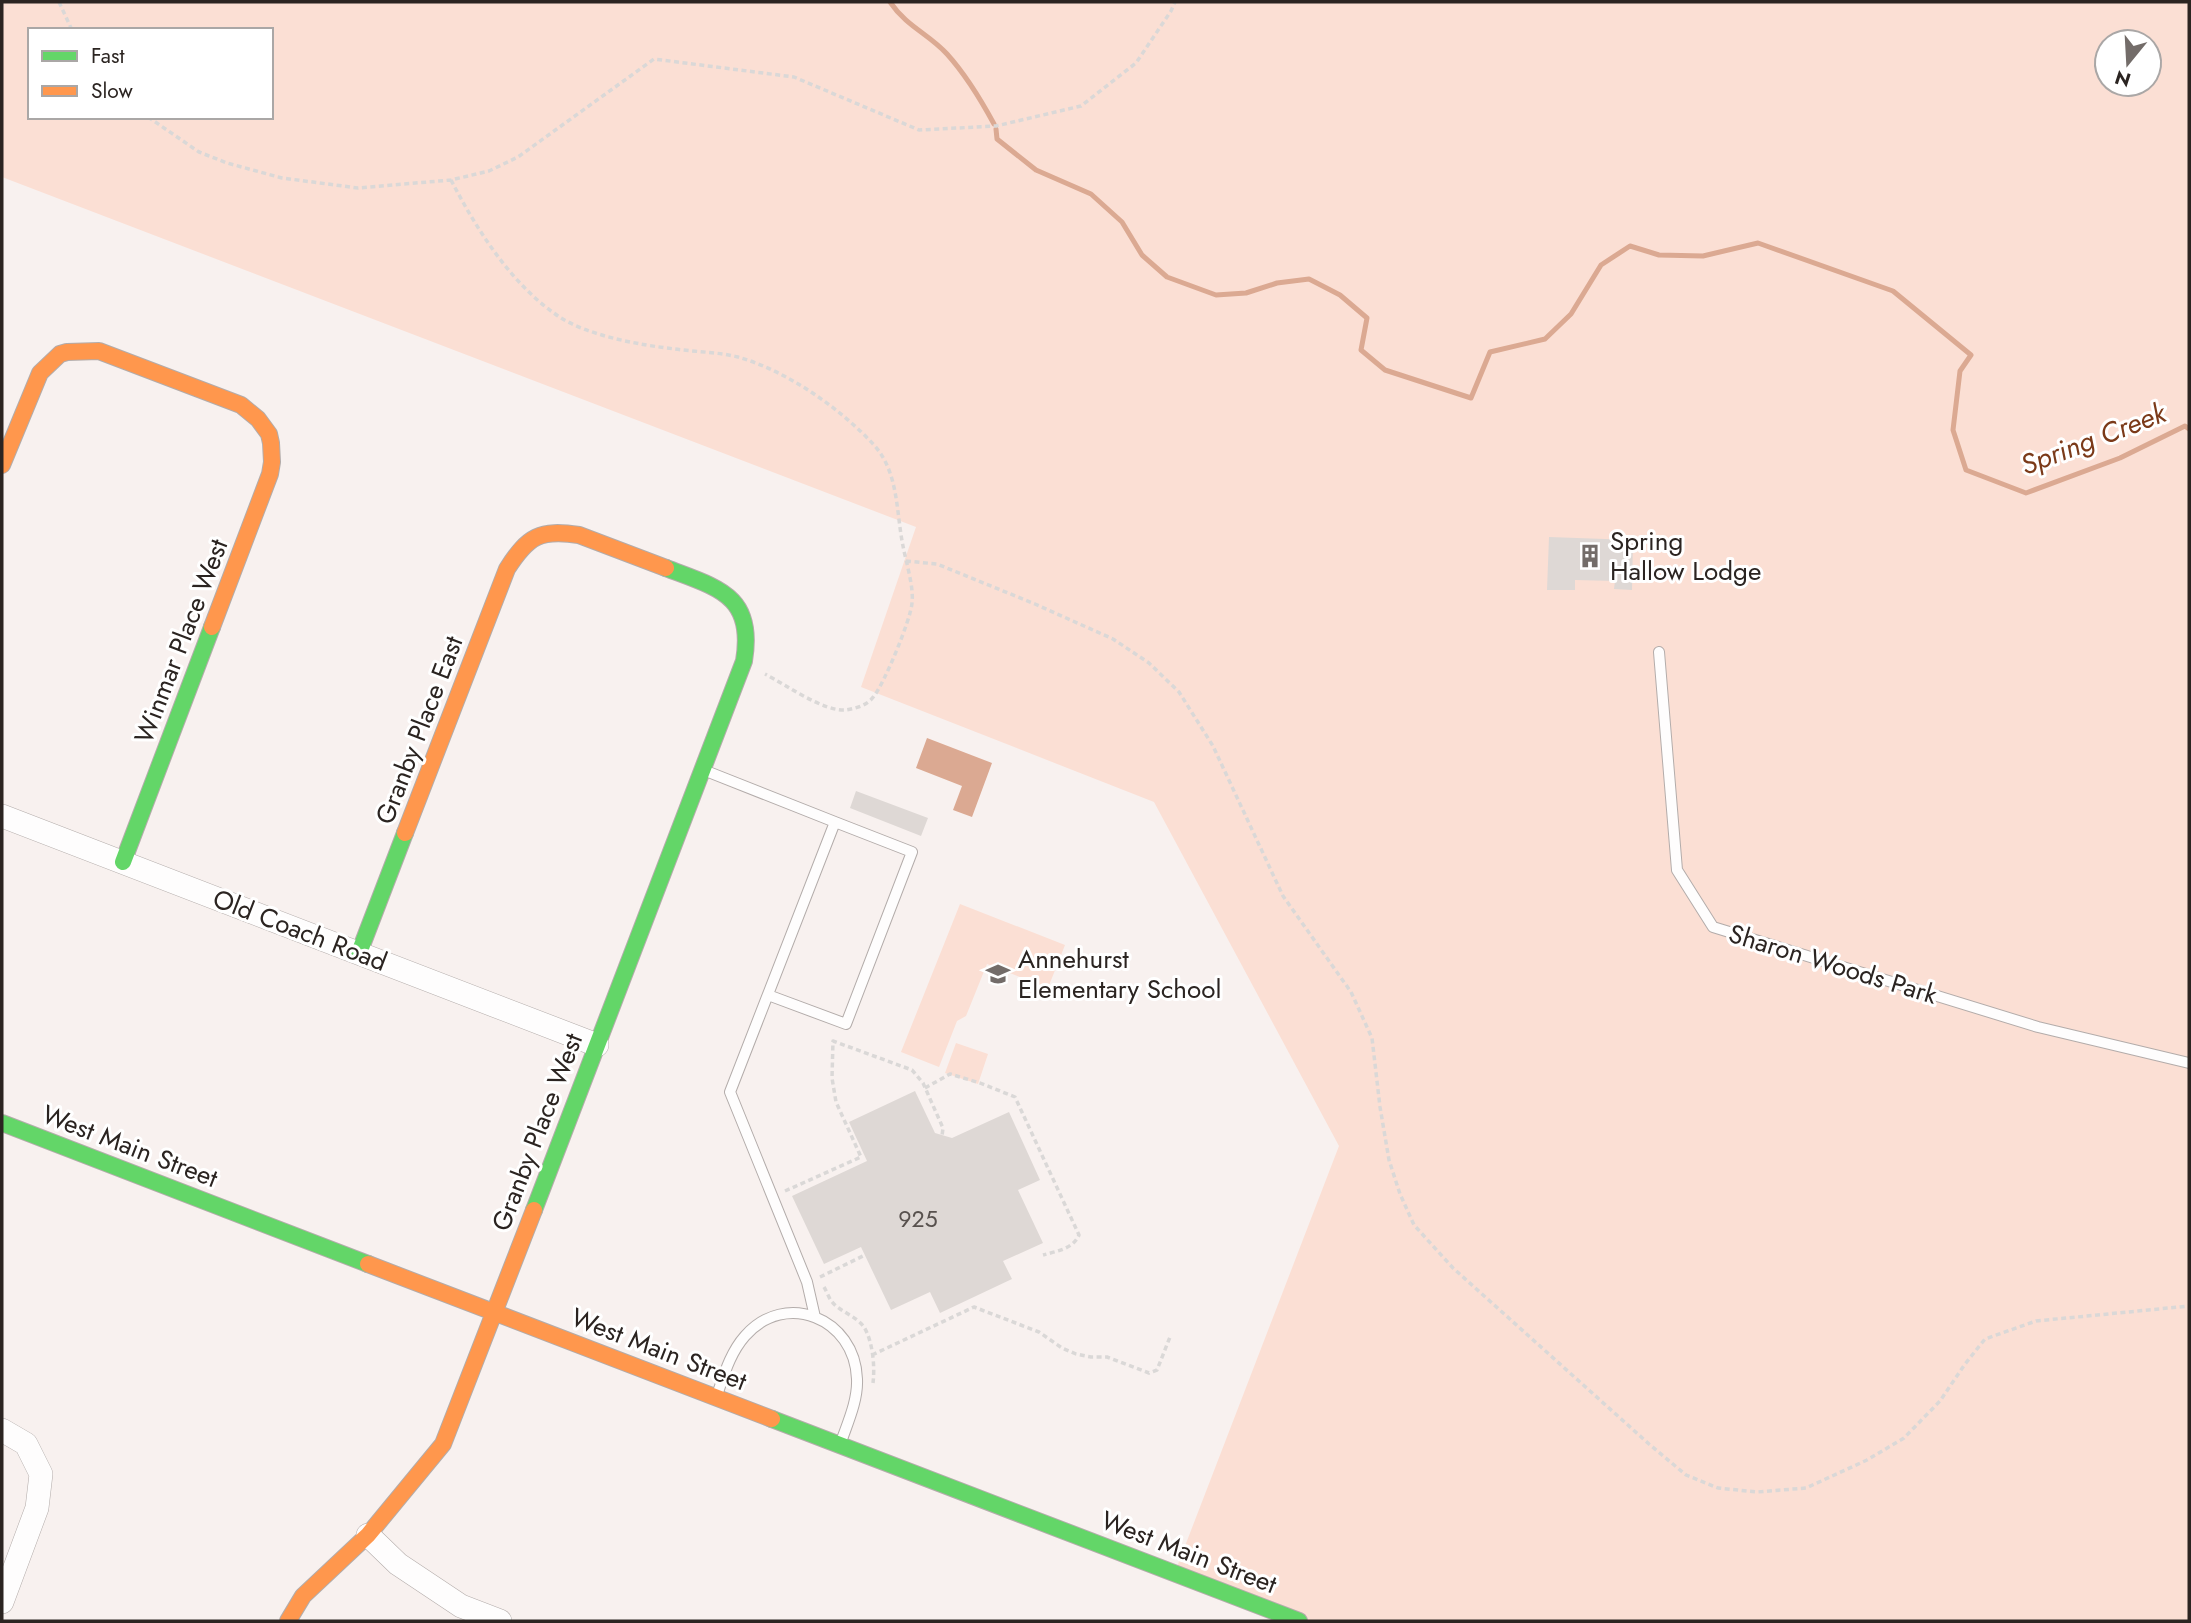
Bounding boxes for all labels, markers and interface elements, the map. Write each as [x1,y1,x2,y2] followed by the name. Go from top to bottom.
[28,28,273,119] legend
[2093,28,2163,98] north arrow
[91,41,124,71] text: Fast
[2112,64,2134,94] text: N
[91,76,133,106] text: Slow
[2015,392,2172,485] water label: Spring Creek
[1610,522,1761,590] place label: Spring Hallow Lodge
[125,533,238,749] street label: Winmar Place West
[1576,542,1604,570] building icon: Spring Hallow Lodge
[366,630,473,830] street label: Granby Place East
[207,879,393,981] street label: Old Coach Road
[1724,914,1942,1014] street label: Sharon Woods Park
[1018,940,1221,1008] place label: Annehurst Elementary School
[984,960,1012,988] school or university icon: Annehurst Elementary School
[482,1027,592,1236] street label: Granby Place West
[37,1095,224,1197] street label: West Main Street
[898,1202,938,1236] house number: 925
[566,1298,753,1400] street label: West Main Street
[1096,1501,1283,1603] street label: West Main Street

